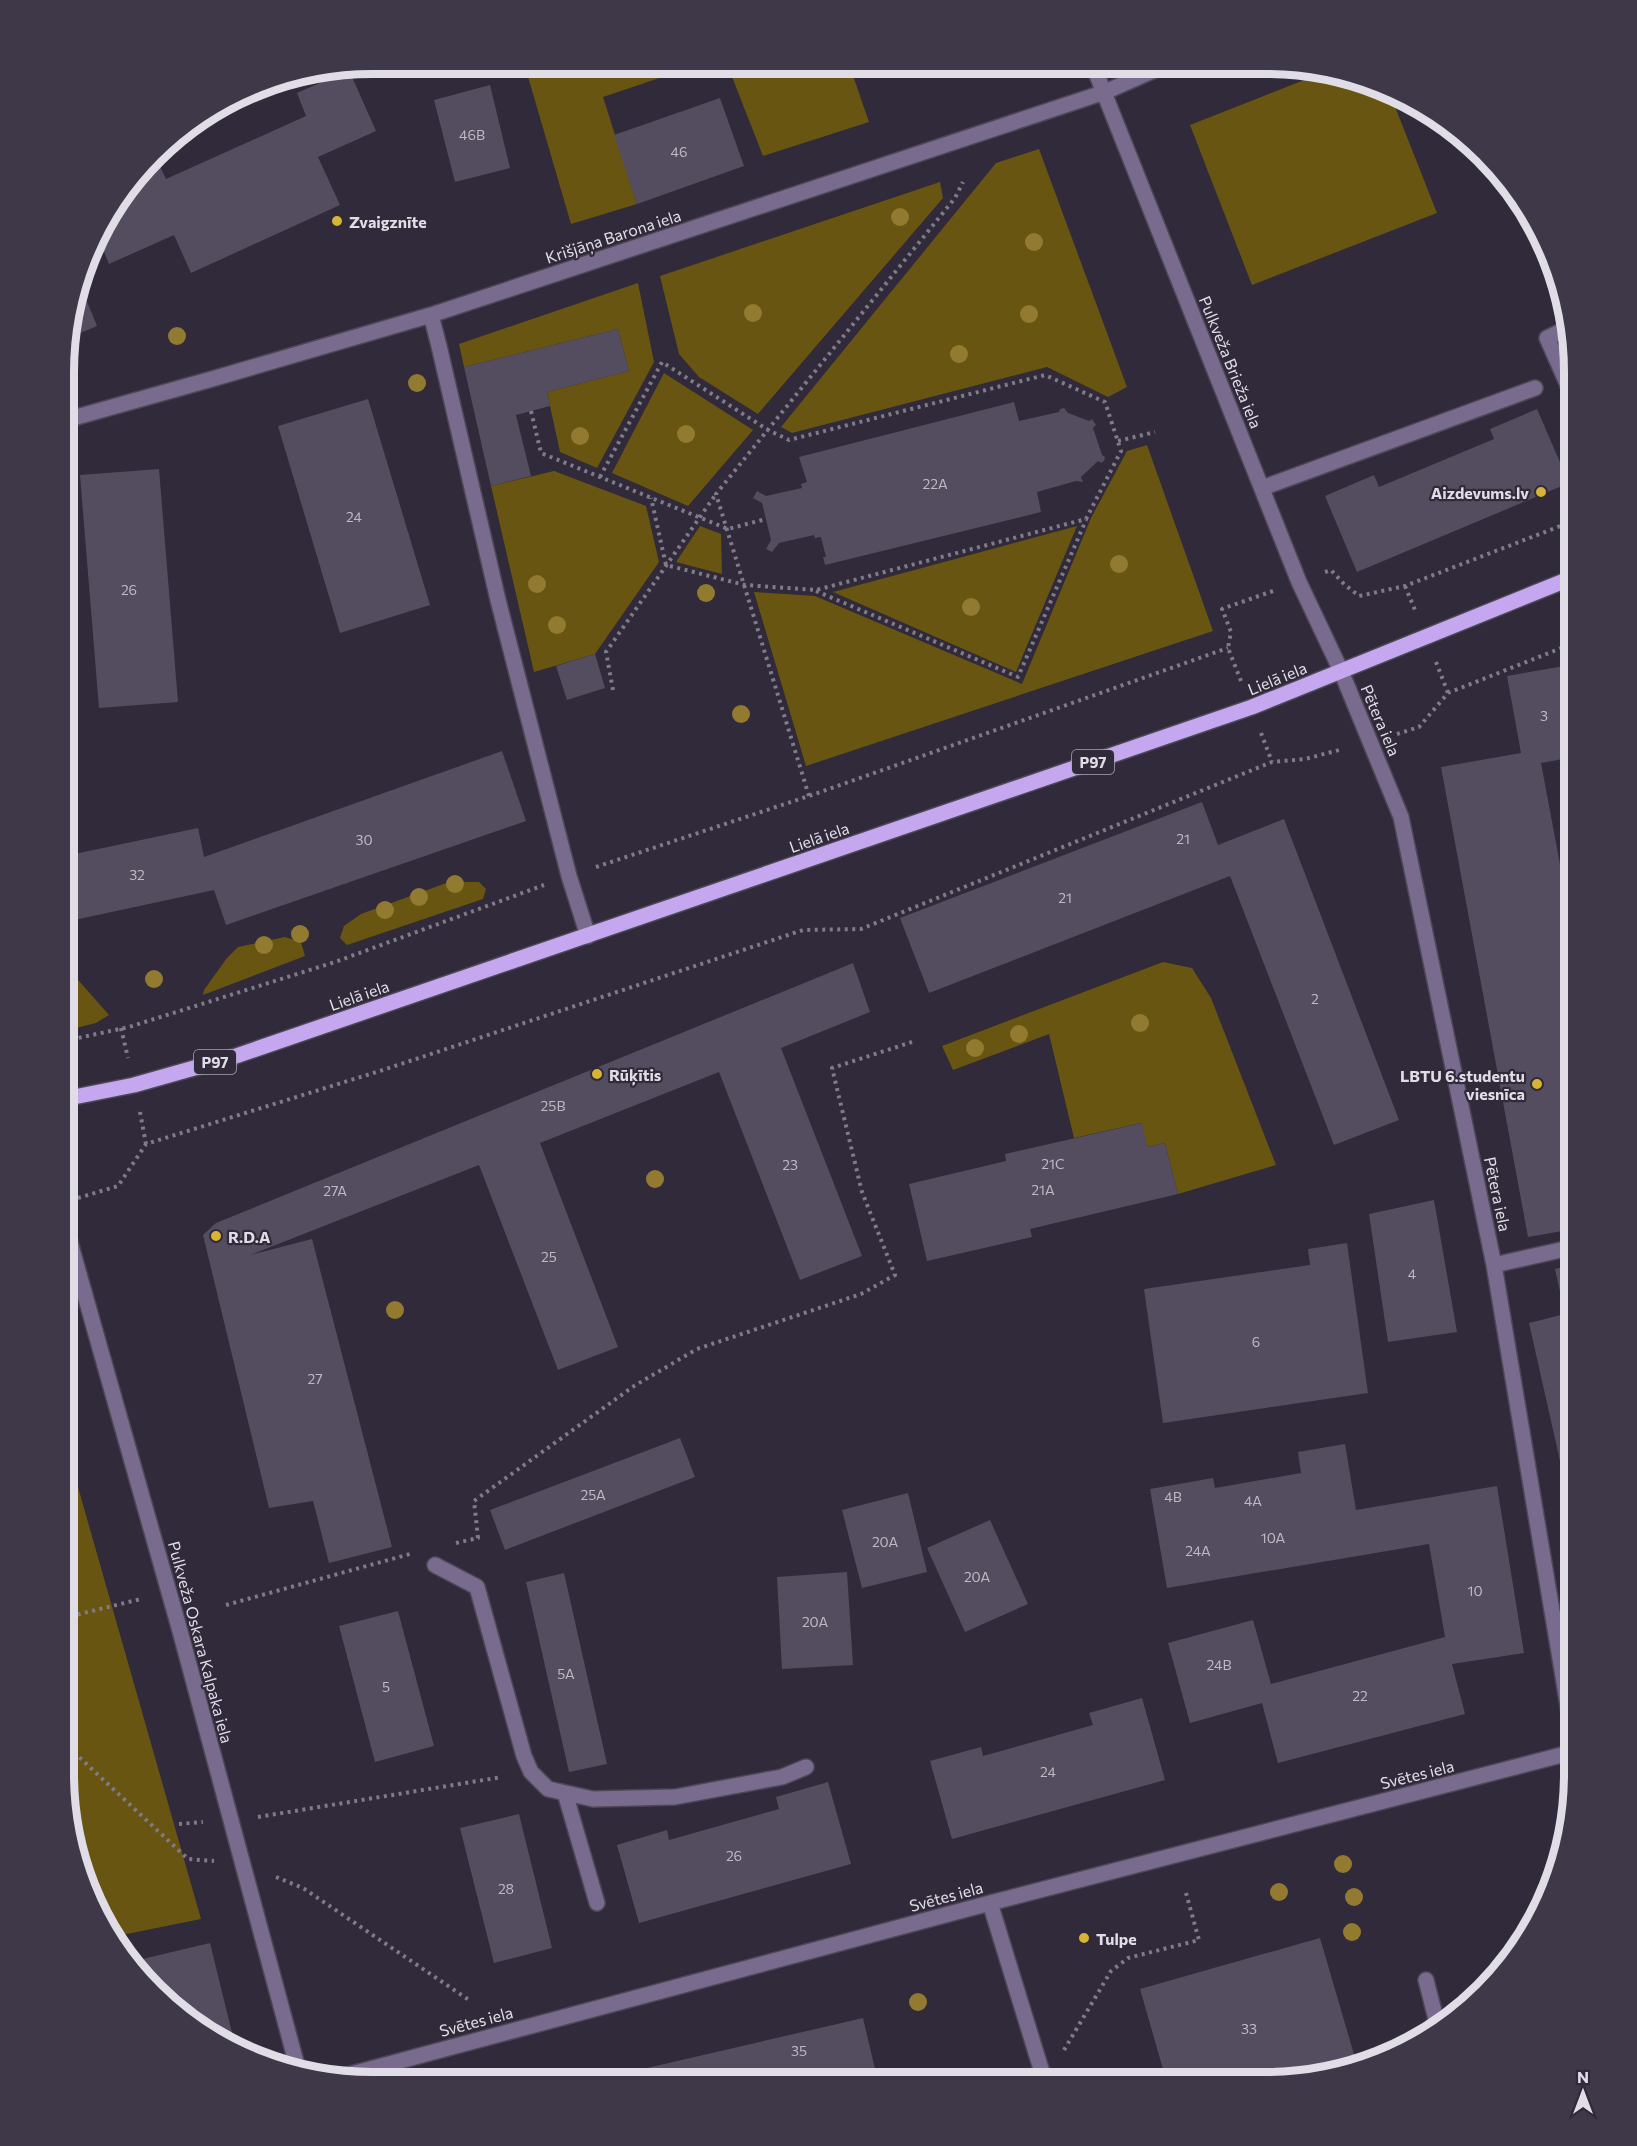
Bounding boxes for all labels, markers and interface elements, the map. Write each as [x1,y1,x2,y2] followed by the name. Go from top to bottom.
[459,126,485,143] house number: 46B
[671,143,687,160] house number: 46
[543,205,684,269] street label: Krišjāņa Barona iela
[349,212,427,231] place label: Zvaigznīte
[330,214,344,228] marker: Zvaigznīte
[1196,293,1266,431] street label: Pulkveža Brieža iela
[922,475,948,492] house number: 22A
[1431,483,1529,502] place label: Aizdevums.lv
[1534,485,1548,499] marker: Aizdevums.lv
[346,508,363,525] house number: 24
[121,581,137,598] house number: 26
[1245,658,1309,698] street label: Lielā iela
[1357,681,1405,759] street label: Pētera iela
[1540,707,1548,724] house number: 3
[1072,750,1114,774] road number: P97
[787,818,851,856] street label: Lielā iela
[1176,830,1190,847] house number: 21
[355,831,373,848] house number: 30
[129,866,145,883] house number: 32
[1058,889,1072,906] house number: 21
[327,976,391,1014] street label: Lielā iela
[1311,990,1319,1007] house number: 2
[194,1050,236,1074] road number: P97
[609,1065,661,1086] place label: Rūķītis
[1400,1066,1525,1103] place label: LBTU 6.studentu viesnīca
[590,1067,604,1081] marker: Rūķītis
[1530,1077,1544,1091] marker: LBTU 6.studentu viesnīca
[541,1097,565,1114] house number: 25B
[1041,1155,1065,1172] house number: 21C
[1481,1155,1515,1233] street label: Pētera iela
[782,1156,798,1173] house number: 23
[1031,1181,1055,1198] house number: 21A
[323,1182,347,1199] house number: 27A
[228,1227,271,1246] place label: R.D.A
[209,1229,223,1243] marker: R.D.A
[541,1248,557,1265] house number: 25
[1408,1265,1417,1282] house number: 4
[1252,1333,1260,1350] house number: 6
[307,1370,323,1387] house number: 27
[580,1486,606,1503] house number: 25A
[1164,1488,1182,1505] house number: 4B
[1244,1492,1262,1509] house number: 4A
[1261,1529,1286,1546] house number: 10A
[872,1533,898,1550] house number: 20A
[165,1539,237,1745] street label: Pulkveža Oskara Kalpaka iela
[1185,1542,1211,1559] house number: 24A
[964,1568,990,1585] house number: 20A
[1467,1582,1483,1599] house number: 10
[802,1613,828,1630] house number: 20A
[1207,1656,1231,1673] house number: 24B
[557,1665,575,1682] house number: 5A
[382,1678,390,1695] house number: 5
[1352,1687,1368,1704] house number: 22
[1378,1756,1456,1792] street label: Svētes iela
[1040,1763,1057,1780] house number: 24
[726,1847,742,1864] house number: 26
[907,1877,985,1915] street label: Svētes iela
[498,1880,514,1897] house number: 28
[1096,1929,1137,1948] place label: Tulpe
[1077,1931,1091,1945] marker: Tulpe
[437,2002,515,2040] street label: Svētes iela
[1241,2020,1257,2037] house number: 33
[791,2042,807,2059] house number: 35
[1553,2062,1613,2122] north arrow
[1577,2067,1589,2086] text: N

